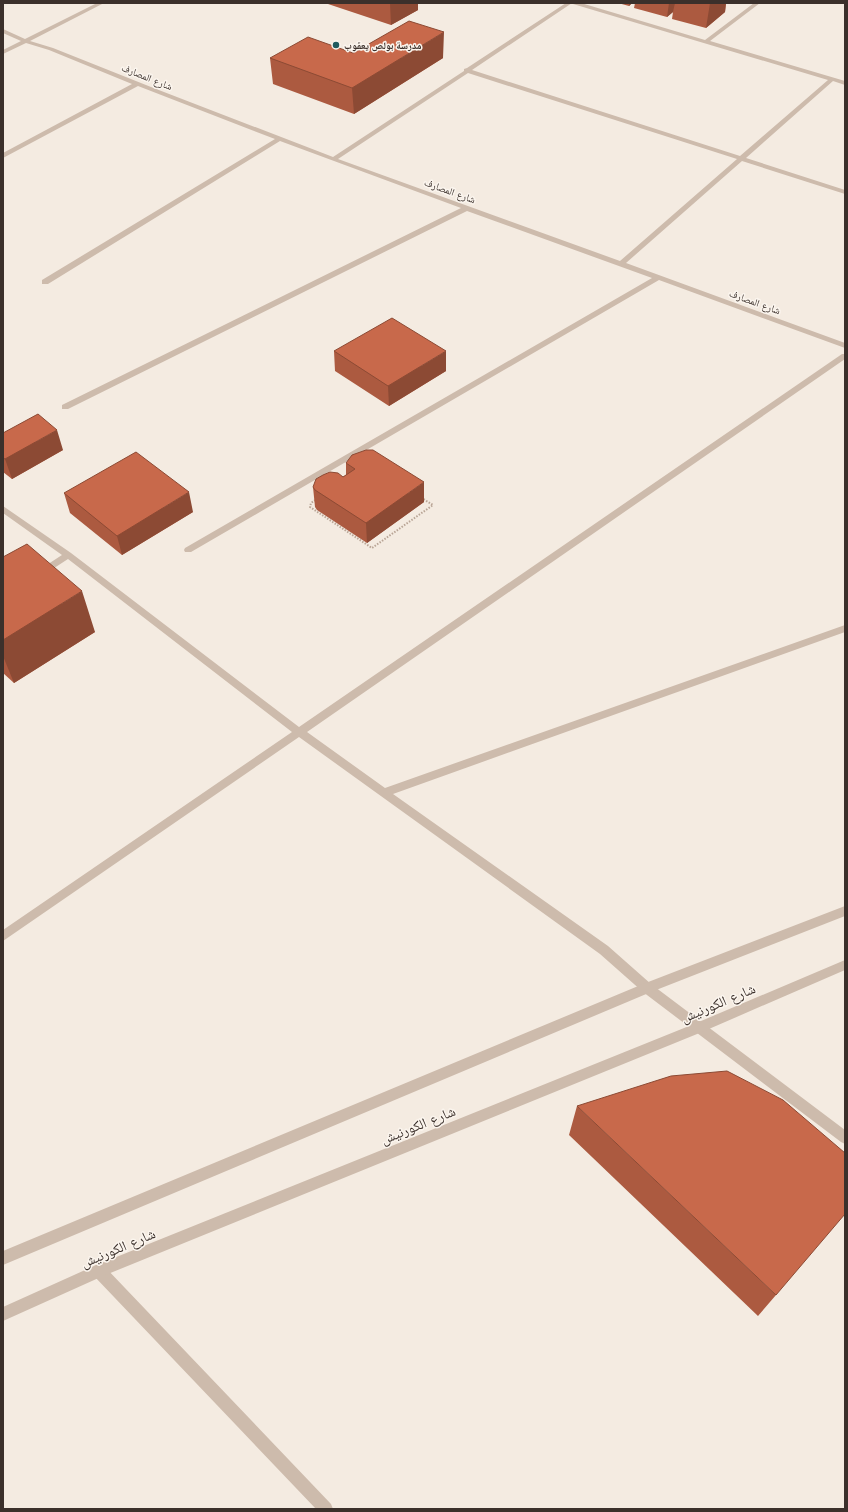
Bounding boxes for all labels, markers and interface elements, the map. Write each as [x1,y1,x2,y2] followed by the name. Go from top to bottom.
[331,40,341,50] marker: مدرسة بولص يعقوب
[344,40,422,52] place label: مدرسة بولص يعقوب
[120,62,174,93] street label: شارع المصارف
[423,177,478,206] street label: شارع المصارف
[728,288,783,317] street label: شارع المصارف
[678,980,758,1028] street label: شارع الكورنيش
[378,1103,458,1149] street label: شارع الكورنيش
[78,1225,158,1273] street label: شارع الكورنيش

